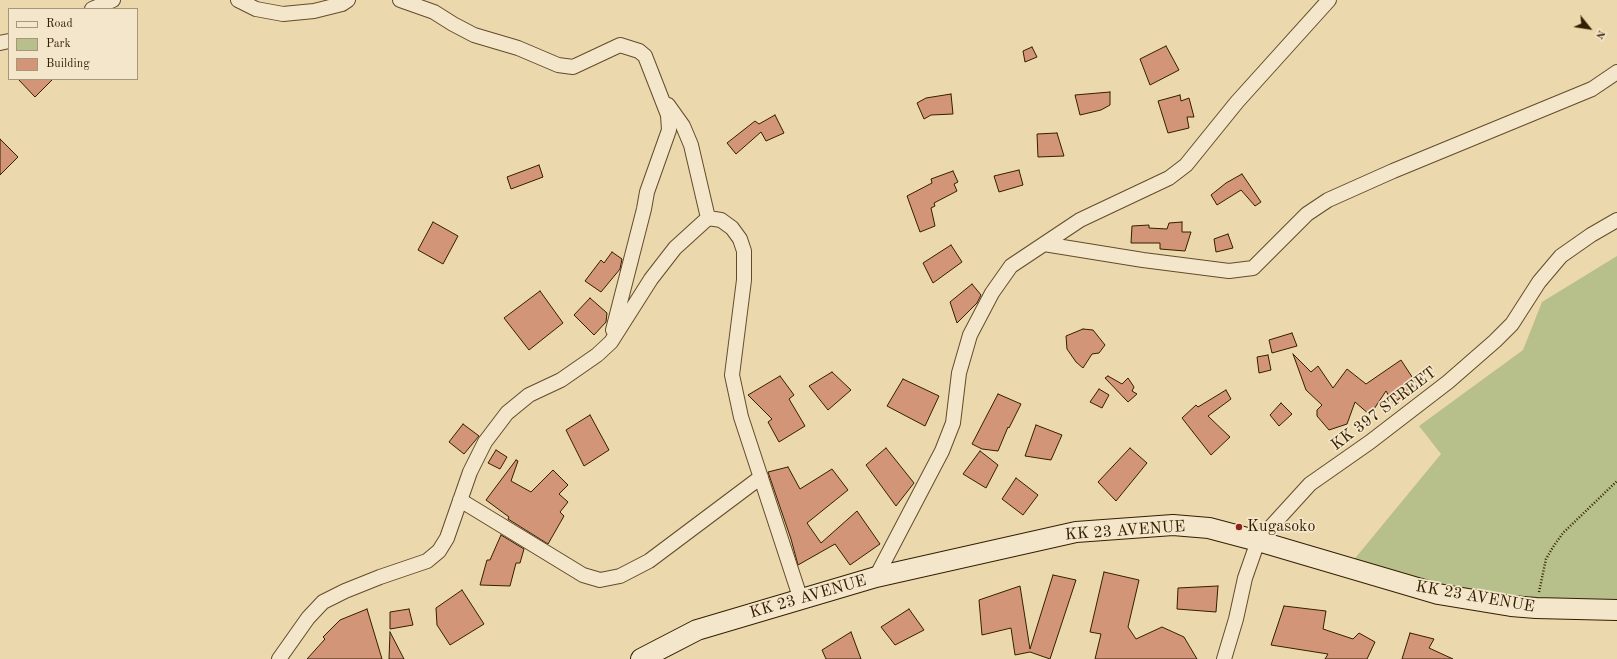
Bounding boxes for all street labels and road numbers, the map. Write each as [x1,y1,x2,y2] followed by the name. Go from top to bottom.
[1327,363,1441,455] street label: KK 397 STREET
[1064,517,1186,545] street label: KK 23 AVENUE
[747,571,869,623] street label: KK 23 AVENUE
[1414,577,1536,617] street label: KK 23 AVENUE

